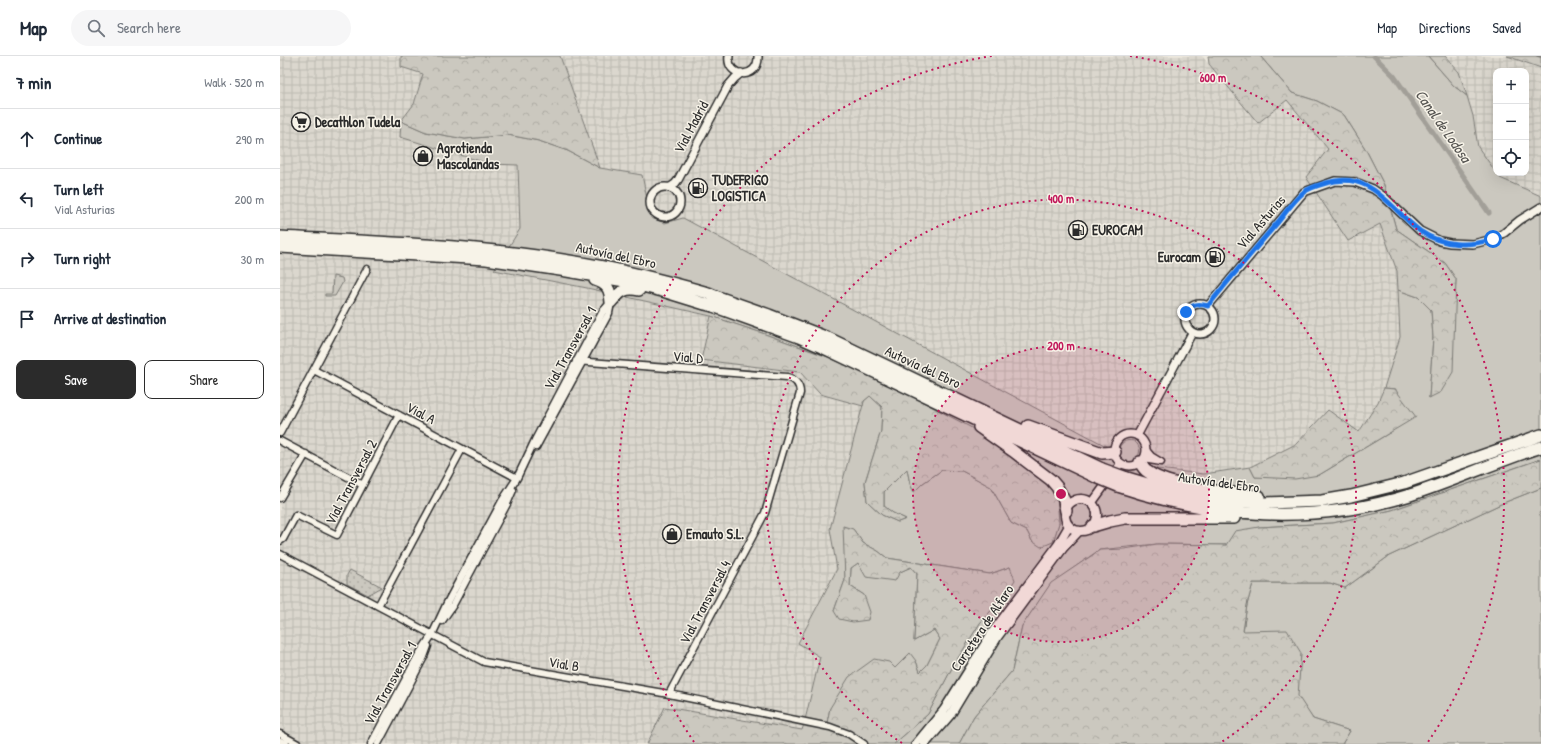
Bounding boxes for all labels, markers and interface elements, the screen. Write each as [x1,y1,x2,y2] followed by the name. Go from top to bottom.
[71,10,351,46] search box
[20,15,47,41] text: Map
[85,17,107,39] icon: search
[117,17,181,38] text: Search here
[1377,18,1397,37] text: Map
[1419,18,1470,37] text: Directions
[1492,18,1521,37] text: Saved
[1493,68,1529,176] map controls
[1493,68,1529,104] button: +
[1200,69,1226,86] text: 600 m
[16,71,51,94] text: 7 min
[204,73,264,91] text: Walk · 520 m
[1411,85,1477,168] water label: Canal de Lodosa
[669,97,713,156] street label: Vial Madrid
[1493,104,1529,140] button: −
[290,111,312,133] supermarket icon: Decathlon Tudela
[315,112,401,131] place label: Decathlon Tudela
[16,128,38,150] icon: ahead
[54,128,102,149] text: Continue
[235,130,264,148] text: 290 m
[437,138,500,173] place label: Agrotienda Mascolandas
[1493,140,1529,176] button: locate
[412,145,434,167] shop icon: Agrotienda Mascolandas
[711,170,769,205] place label: TUDEFRIGO LOGISTICA
[687,177,709,199] fuel station icon: TUDEFRIGO LOGISTICA
[54,179,104,200] text: Turn left
[16,188,38,210] icon: left
[234,190,264,208] text: 200 m
[1048,190,1074,207] text: 400 m
[1232,191,1289,253] street label: Vial Asturias
[54,200,115,218] text: Vial Asturias
[1067,219,1089,241] fuel station icon: EUROCAM
[1092,220,1143,239] place label: EUROCAM
[1484,230,1502,248] route start
[574,237,658,272] street label: Autovía del Ebro
[1204,246,1226,268] fuel station icon: Eurocam
[1158,247,1201,266] place label: Eurocam
[16,248,38,270] icon: right
[54,248,110,269] text: Turn right
[241,250,264,268] text: 30 m
[539,303,600,393] street label: Vial Transversal 1
[1177,303,1195,321] route end
[16,308,38,330] icon: arrive
[54,308,166,329] text: Arrive at destination
[1047,337,1075,354] text: 200 m
[882,341,964,392] street label: Autovía del Ebro
[672,346,704,367] street label: Vial D
[16,360,136,399] button: Save
[144,360,264,399] button: Share
[403,397,439,428] street label: Vial A
[320,436,381,528] street label: Vial Transversal 2
[1177,466,1261,497] street label: Autovía del Ebro
[1054,487,1068,501] centre of rings
[661,523,683,545] shop icon: Emauto S.L.
[686,524,744,543] place label: Emauto S.L.
[675,557,735,647] street label: Vial Transversal 4
[946,581,1018,675] street label: Carretera de Alfaro
[359,638,420,728] street label: Vial Transversal 1
[547,651,581,676] street label: Vial B

